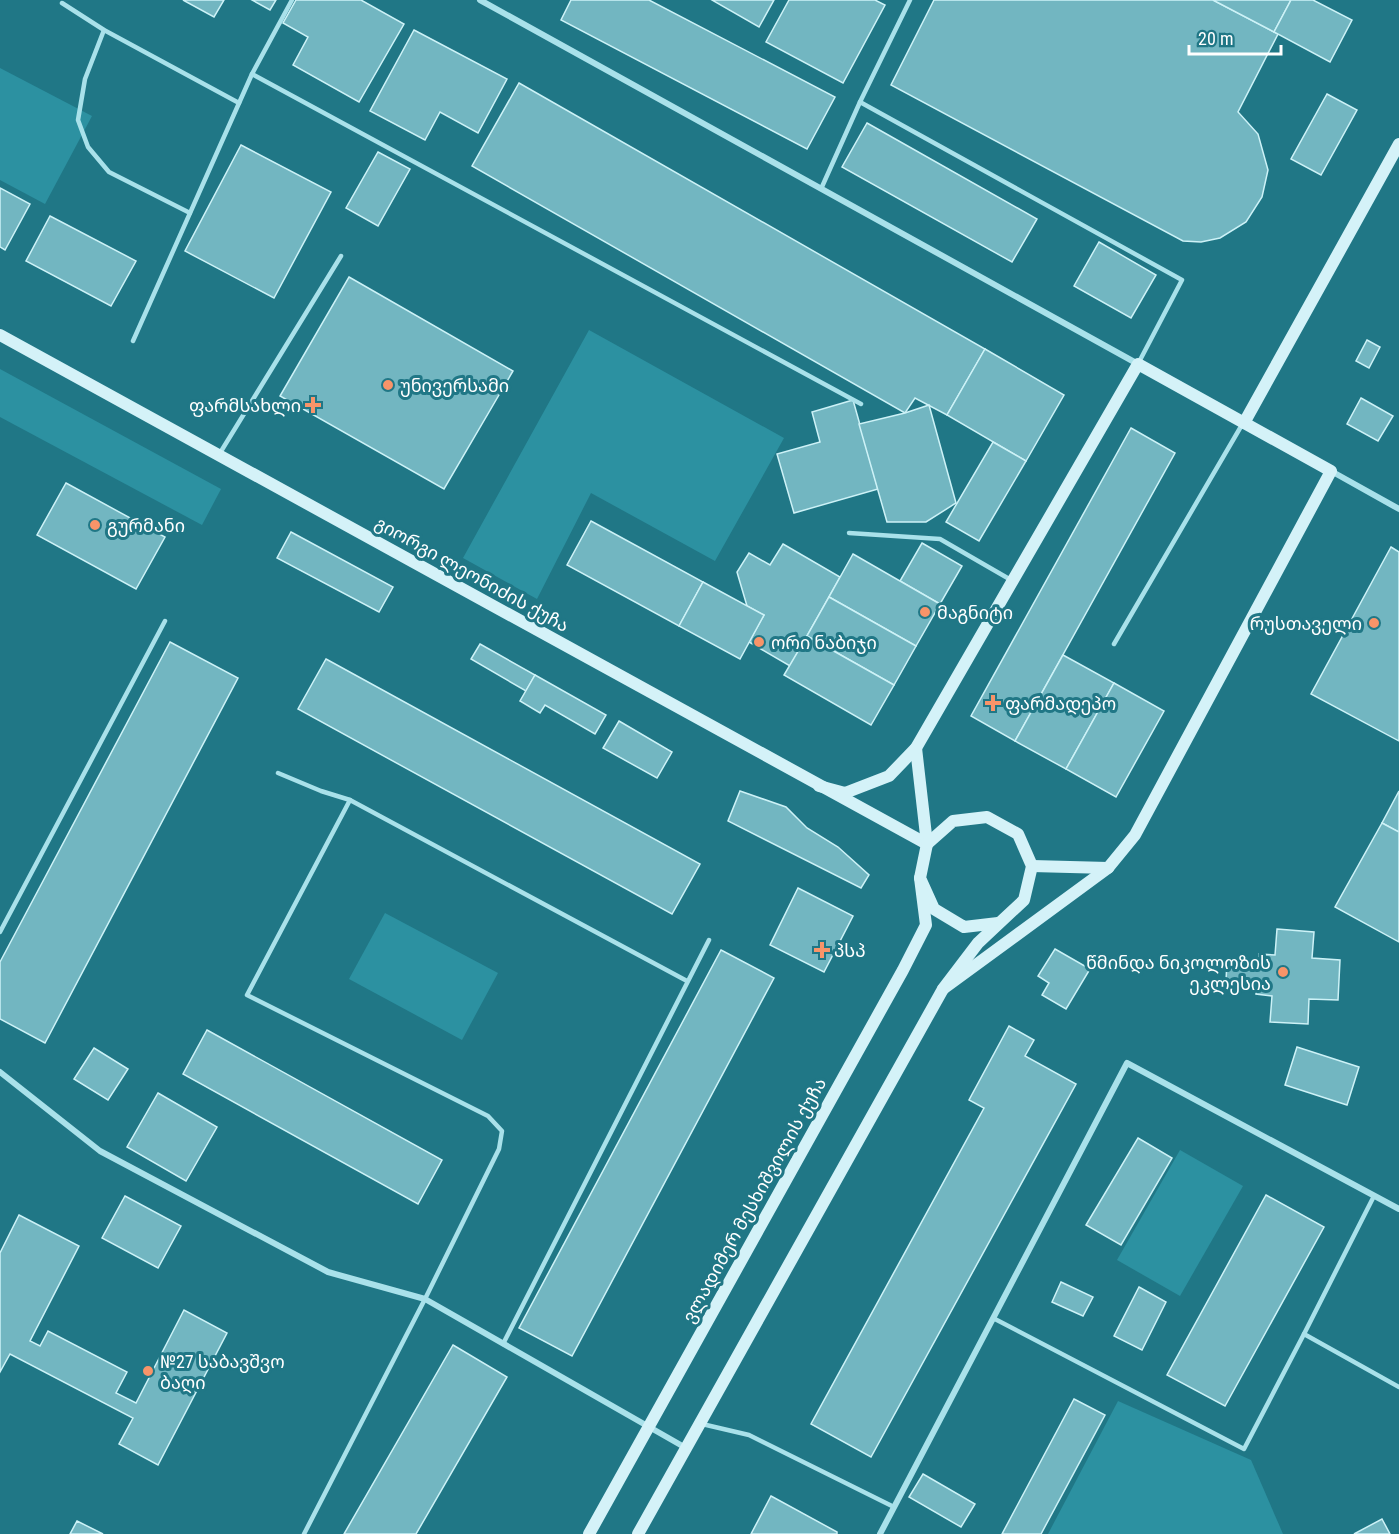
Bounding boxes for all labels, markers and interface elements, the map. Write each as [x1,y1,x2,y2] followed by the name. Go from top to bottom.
[1189,18,1280,56] scale bar
[1198,28,1233,49] text: 20 m
[400,375,509,397] place label: უნივერსამი
[381,378,395,392] marker: უნივერსამი
[189,395,301,417] place label: ფარმსახლი
[306,398,320,412] marker: ფარმსახლი
[371,512,573,637] street label: გიორგი ლეონიძის ქუჩა
[107,515,185,537] place label: გურმანი
[88,518,102,532] marker: გურმანი
[937,602,1013,624] place label: მაგნიტი
[918,605,932,619] marker: მაგნიტი
[1250,613,1362,635] place label: რუსთაველი
[1367,616,1381,630] marker: რუსთაველი
[771,632,877,654] place label: ორი ნაბიჯი
[752,635,766,649] marker: ორი ნაბიჯი
[1005,693,1116,715] place label: ფარმადეპო
[986,696,1000,710] marker: ფარმადეპო
[834,940,866,961] place label: პსპ
[815,943,829,957] marker: პსპ
[1086,952,1271,995] place label: წმინდა ნიკოლოზის ეკლესია
[1276,965,1290,979] marker: წმინდა ნიკოლოზის ეკლესია
[678,1074,831,1327] street label: ვლადიმერ მესხიშვილის ქუჩა
[160,1351,285,1394] place label: №27 საბავშვო ბაღი
[141,1364,155,1378] marker: №27 საბავშვო ბაღი

